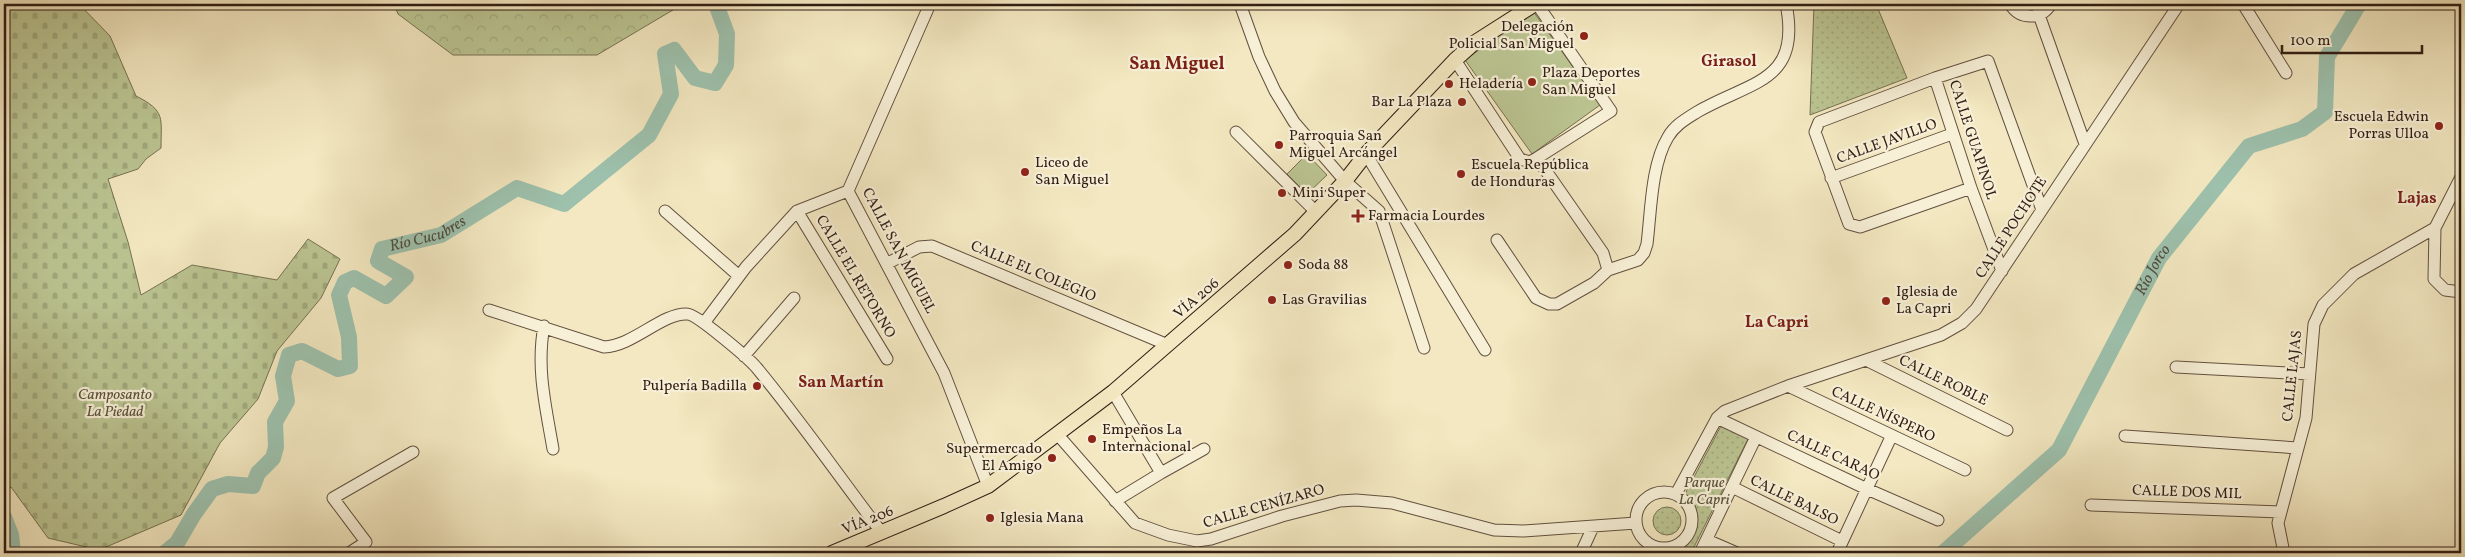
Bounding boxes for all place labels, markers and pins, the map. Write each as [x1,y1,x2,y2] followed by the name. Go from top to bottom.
[1449,17,1574,55] place label: Delegación Policial San Miguel
[1578,30,1590,42] marker: Delegación Policial San Miguel
[1542,63,1640,101] place label: Plaza Deportes San Miguel
[1459,74,1523,95] place label: Heladería
[1526,76,1538,88] marker: Plaza Deportes San Miguel
[1443,78,1455,90] marker: Heladería
[1371,92,1452,113] place label: Bar La Plaza
[1456,96,1468,108] marker: Bar La Plaza
[2334,107,2429,145] place label: Escuela Edwin Porras Ulloa
[2433,120,2445,132] marker: Escuela Edwin Porras Ulloa
[1289,126,1397,164] place label: Parroquia San Miguel Arcángel
[1273,139,1285,151] marker: Parroquia San Miguel Arcángel
[1035,153,1109,191] place label: Liceo de San Miguel
[1471,155,1589,193] place label: Escuela República de Honduras
[1019,166,1031,178] marker: Liceo de San Miguel
[1455,168,1467,180] marker: Escuela República de Honduras
[1292,183,1366,204] place label: Mini Super
[1276,187,1288,199] marker: Mini Super
[1368,206,1485,227] place label: Farmacia Lourdes
[1352,210,1364,222] marker: Farmacia Lourdes
[1298,255,1348,276] place label: Soda 88
[1282,259,1294,271] marker: Soda 88
[1896,282,1958,320] place label: Iglesia de La Capri
[1282,290,1367,311] place label: Las Gravilias
[1266,294,1278,306] marker: Las Gravilias
[1880,295,1892,307] marker: Iglesia de La Capri
[642,376,747,397] place label: Pulpería Badilla
[751,380,763,392] marker: Pulpería Badilla
[1102,420,1191,458] place label: Empeños La Internacional
[1086,433,1098,445] marker: Empeños La Internacional
[946,439,1042,477] place label: Supermercado El Amigo
[1046,452,1058,464] marker: Supermercado El Amigo
[1000,508,1084,529] place label: Iglesia Mana
[984,512,996,524] marker: Iglesia Mana

